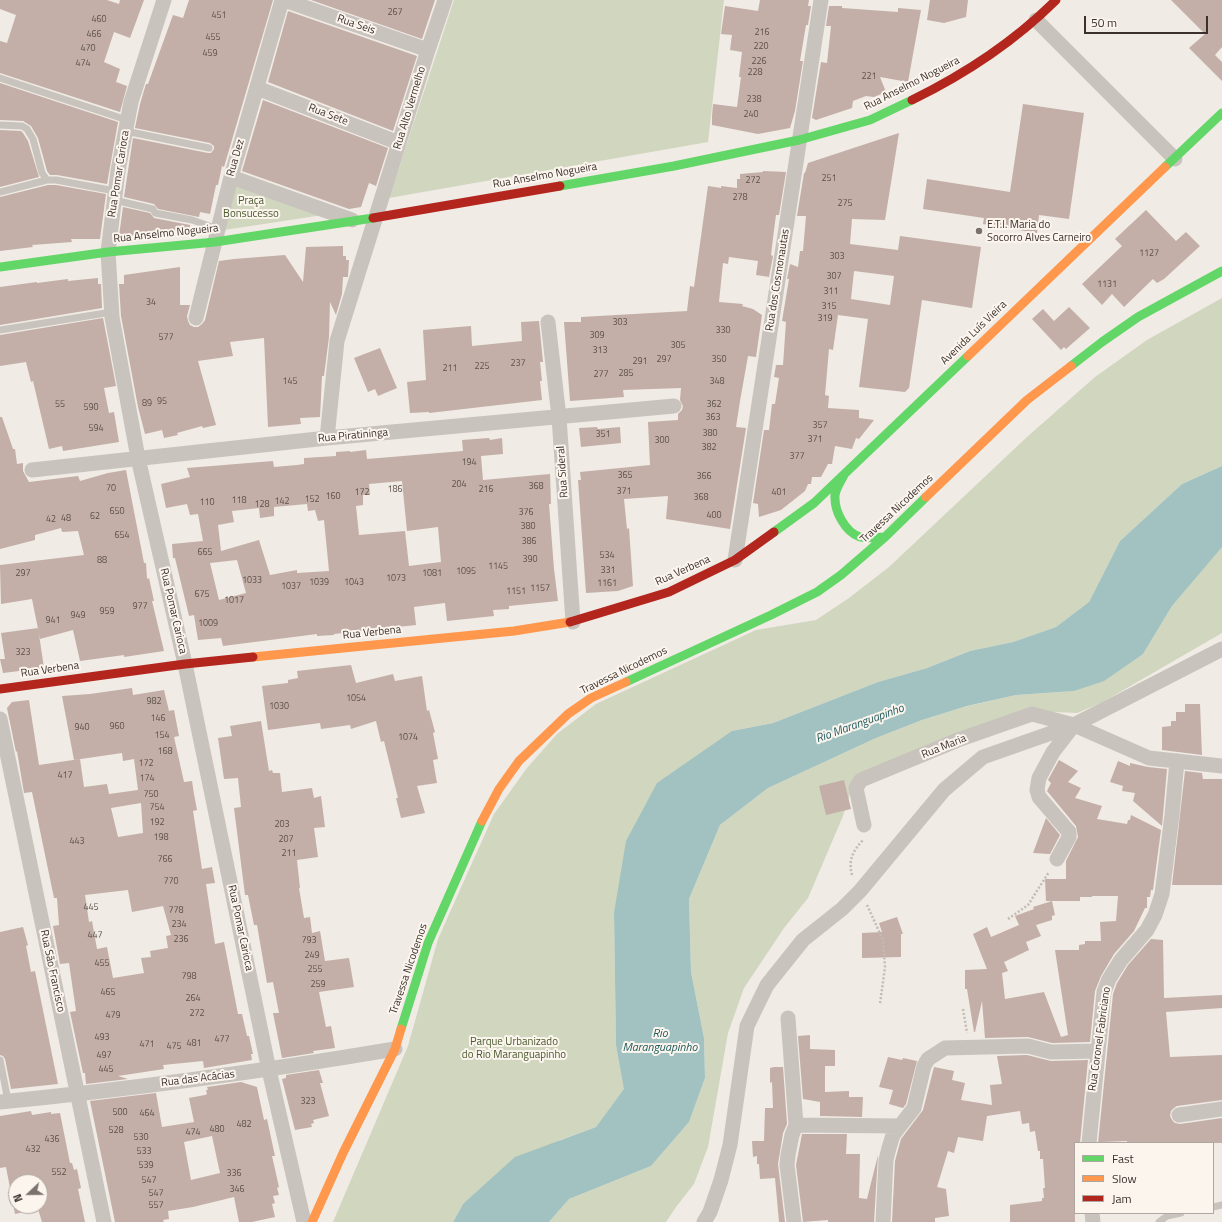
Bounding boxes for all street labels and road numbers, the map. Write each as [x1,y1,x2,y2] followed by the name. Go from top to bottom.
[335,12,377,38] street label: Rua Seis
[862,54,962,114] street label: Rua Anselmo Nogueira
[391,65,429,151] street label: Rua Alto Vermelho
[306,101,350,129] street label: Rua Sete
[106,130,132,218] street label: Rua Pomar Carioca
[224,138,248,178] street label: Rua Dez
[492,160,598,192] street label: Rua Anselmo Nogueira
[113,222,219,246] street label: Rua Anselmo Nogueira
[763,228,793,332] street label: Rua dos Cosmonautas
[938,298,1010,368] street label: Avenida Luís Vieira
[317,426,389,446] street label: Rua Piratininga
[555,446,571,498] street label: Rua Sideral
[858,472,936,546] street label: Travessa Nicodemos
[654,553,712,589] street label: Rua Verbena
[157,567,189,655] street label: Rua Pomar Carioca
[342,623,402,643] street label: Rua Verbena
[578,644,670,698] street label: Travessa Nicodemos
[20,659,80,681] street label: Rua Verbena
[920,732,968,762] street label: Rua Maria
[224,884,256,972] street label: Rua Pomar Carioca
[387,922,431,1016] street label: Travessa Nicodemos
[37,929,67,1013] street label: Rua São Francisco
[1086,986,1114,1092] street label: Rua Coronel Fabriciano
[160,1068,236,1090] street label: Rua das Acácias

